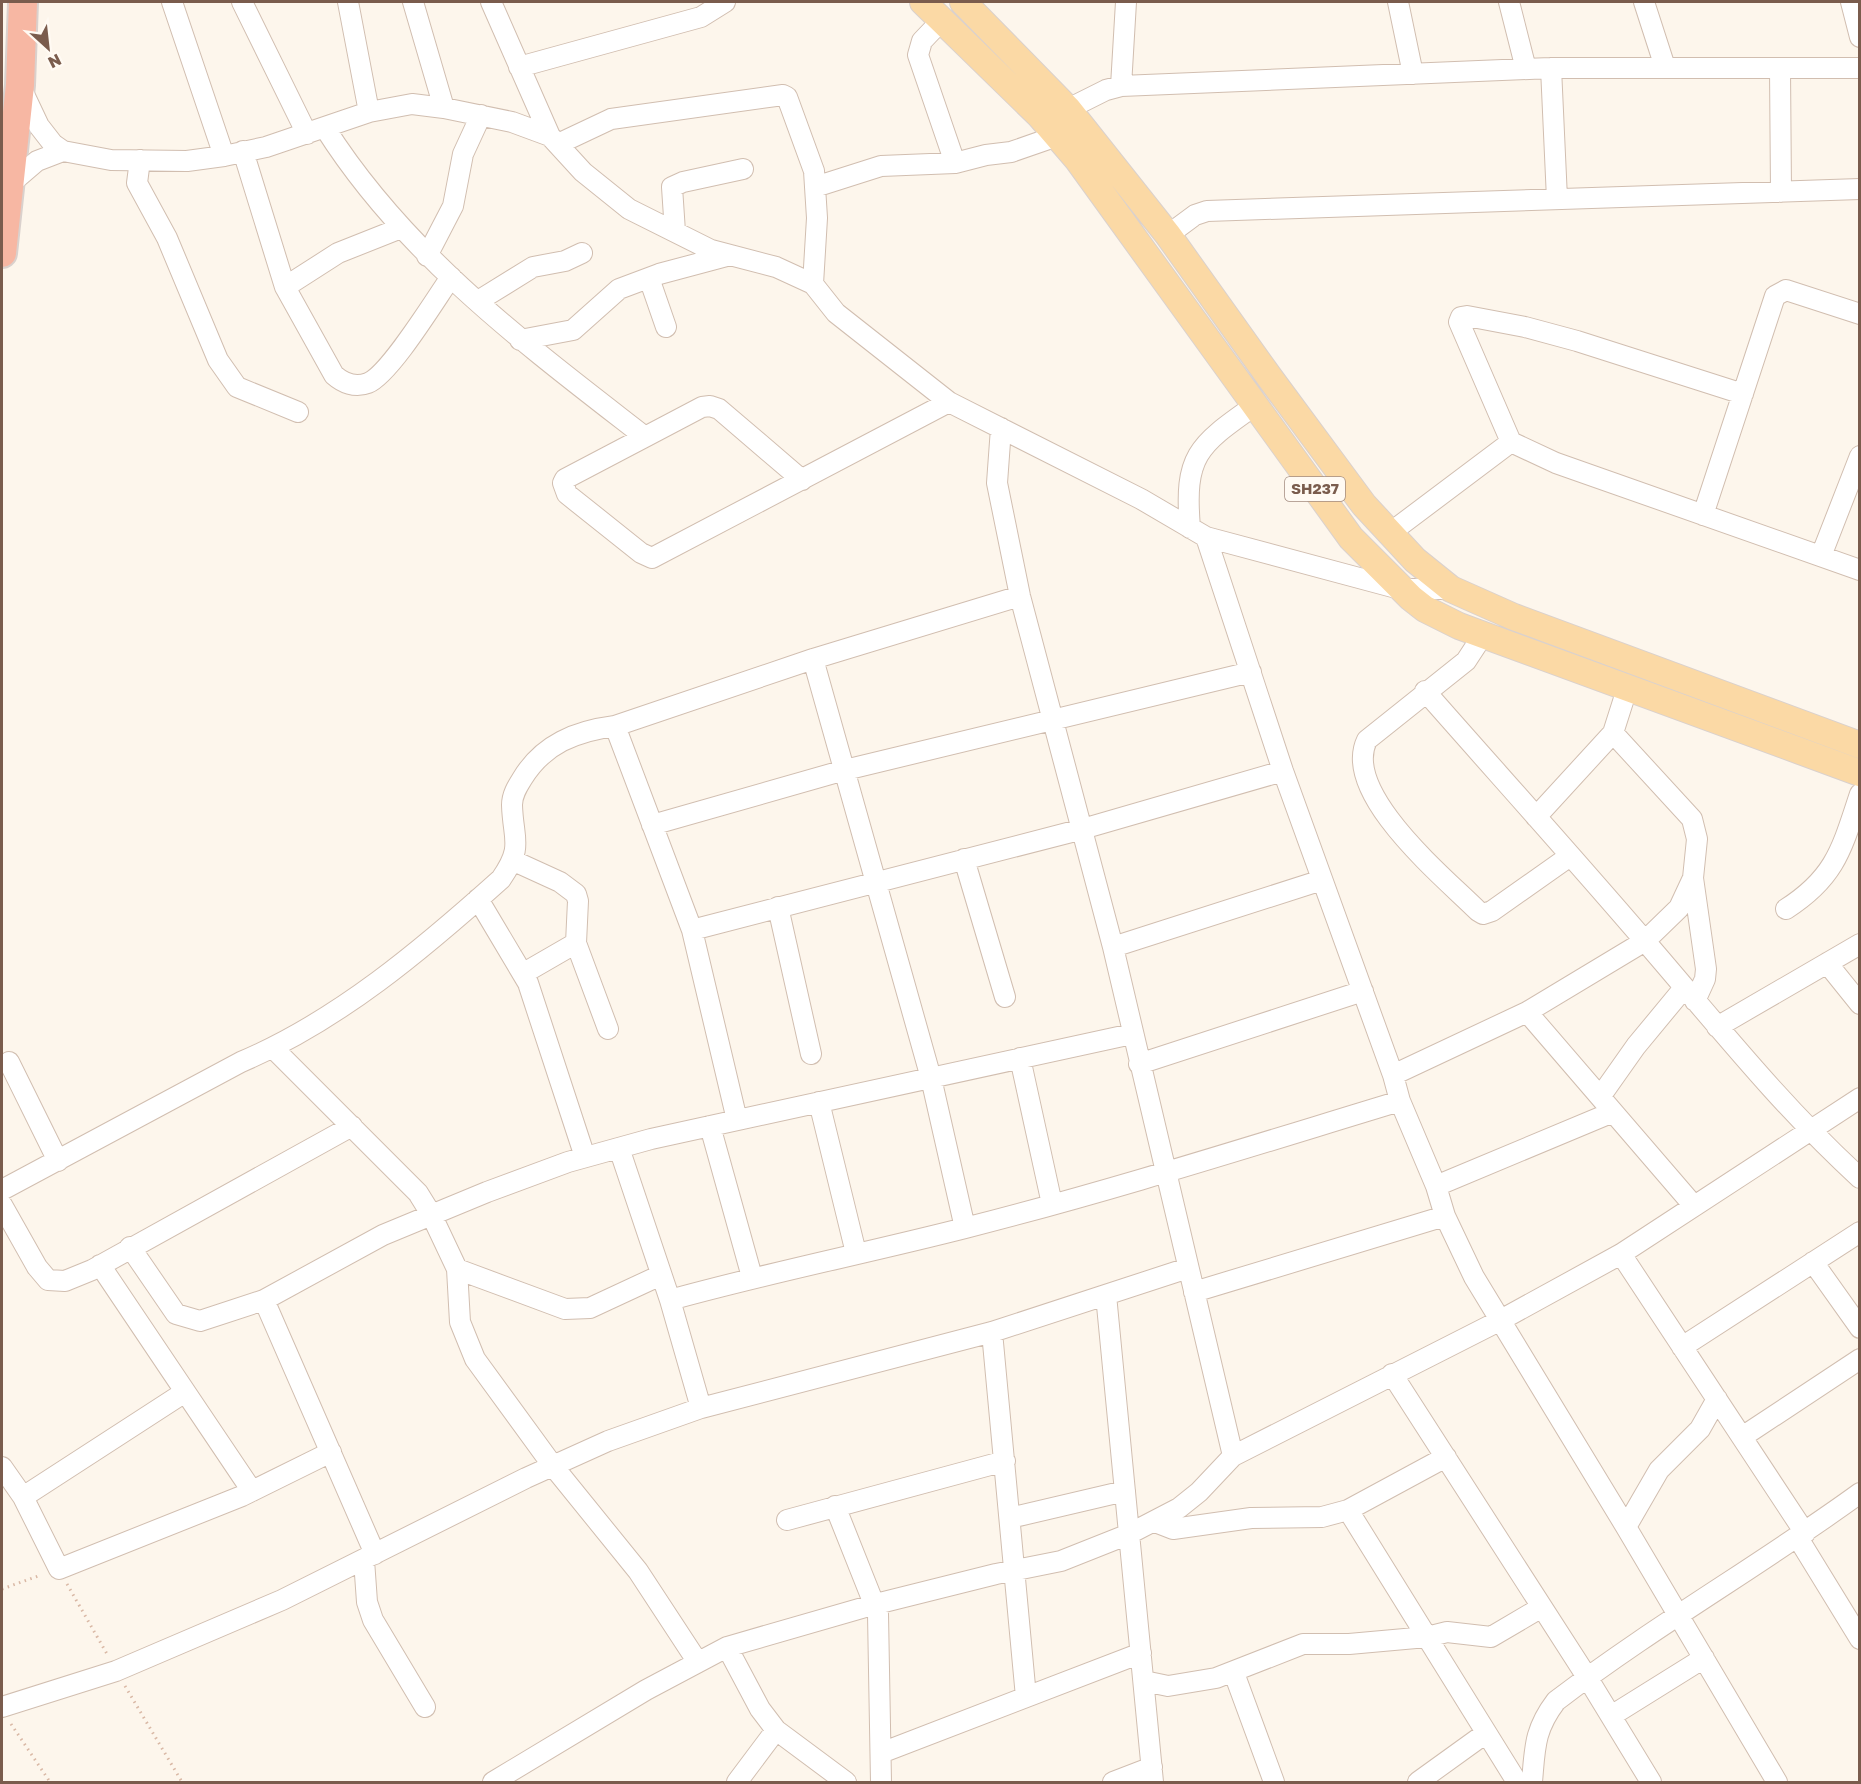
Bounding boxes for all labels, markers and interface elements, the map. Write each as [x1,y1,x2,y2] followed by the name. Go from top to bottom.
[18,18,78,78] north arrow
[45,50,65,73] text: N
[1285,477,1345,501] road number: SH237

